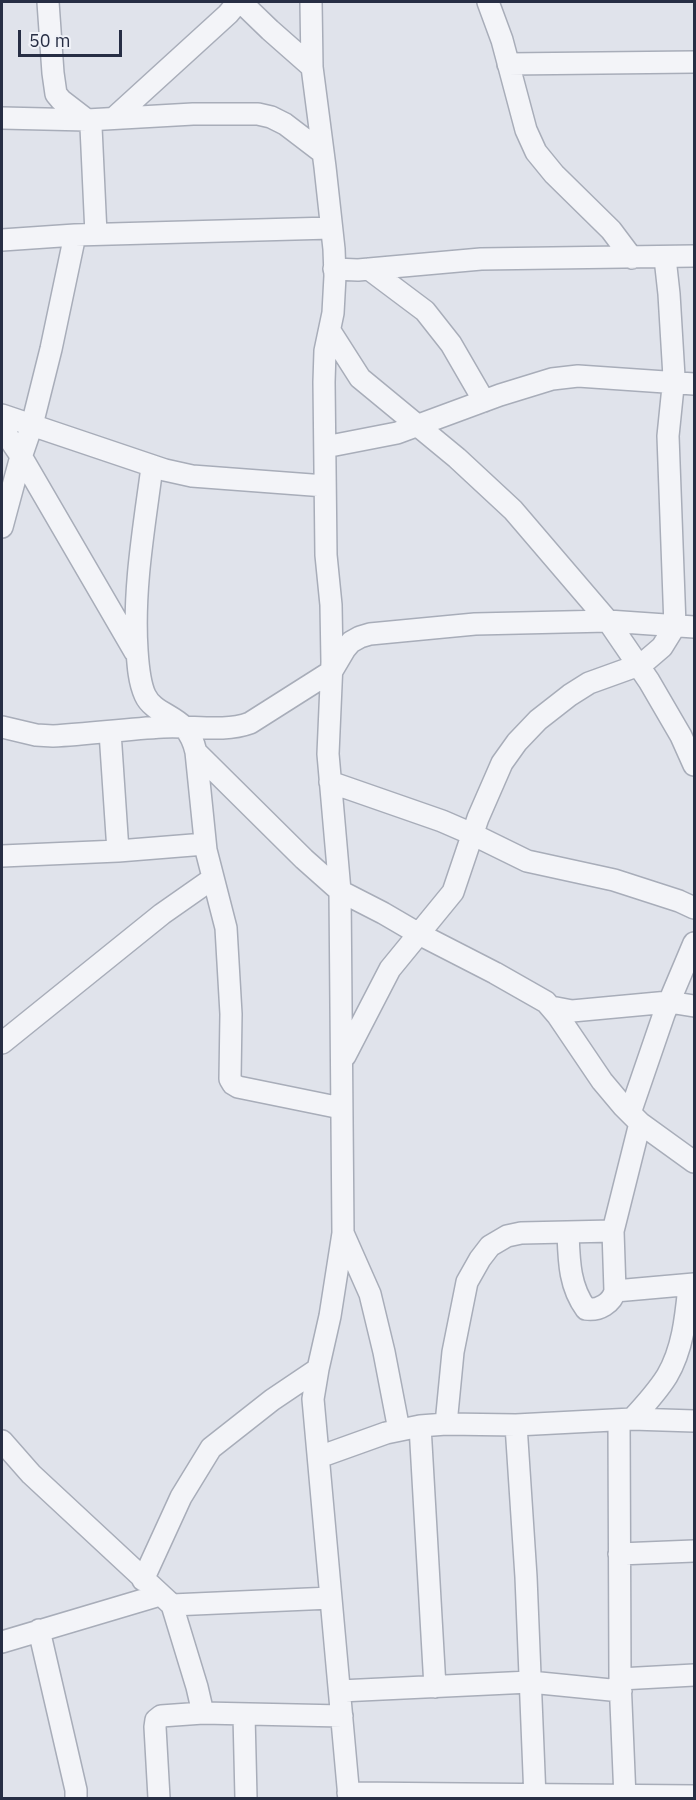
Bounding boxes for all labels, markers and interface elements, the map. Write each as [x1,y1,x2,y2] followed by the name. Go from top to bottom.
[21,18,124,56] scale bar
[29,29,71,52] text: 50 m

